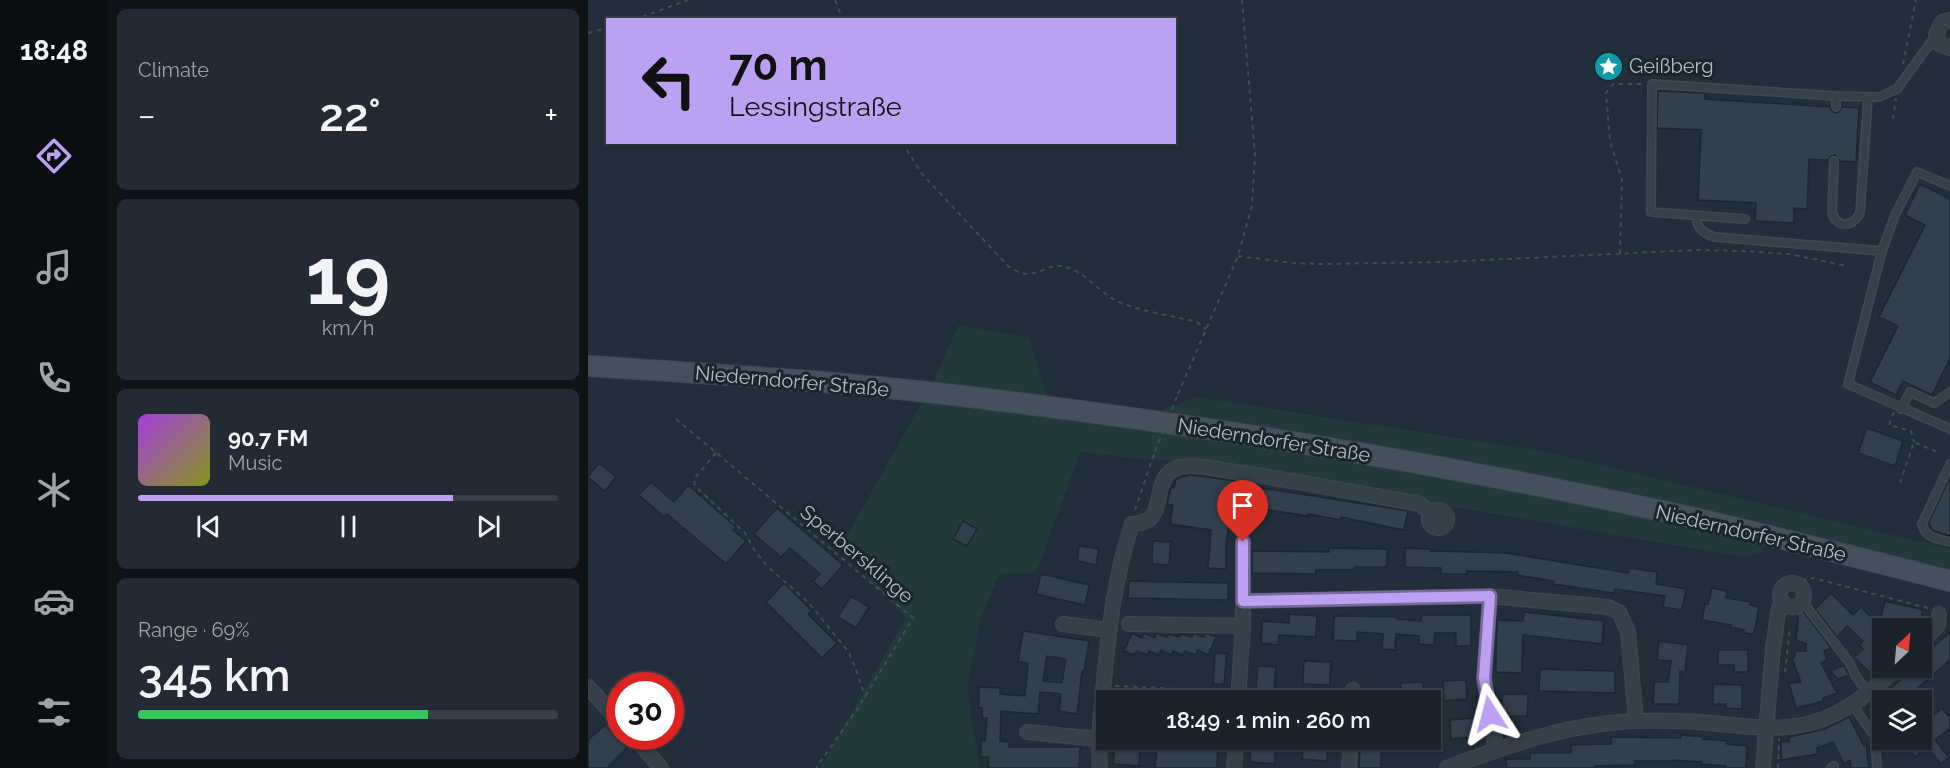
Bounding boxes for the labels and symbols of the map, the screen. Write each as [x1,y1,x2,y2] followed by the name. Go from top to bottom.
[1592,50,1624,82] place icon: Geißberg
[1629,54,1714,78] place label: Geißberg
[694,361,890,401] street label: Niederndorfer Straße
[1176,413,1372,467] street label: Niederndorfer Straße
[1217,480,1268,542] pin
[1653,499,1849,567] street label: Niederndorfer Straße
[796,500,919,608] street label: Sperbersklinge
[1872,618,1932,678] north arrow
[606,672,684,750] speed limit sign: 30
[1458,682,1522,746] position arrow

